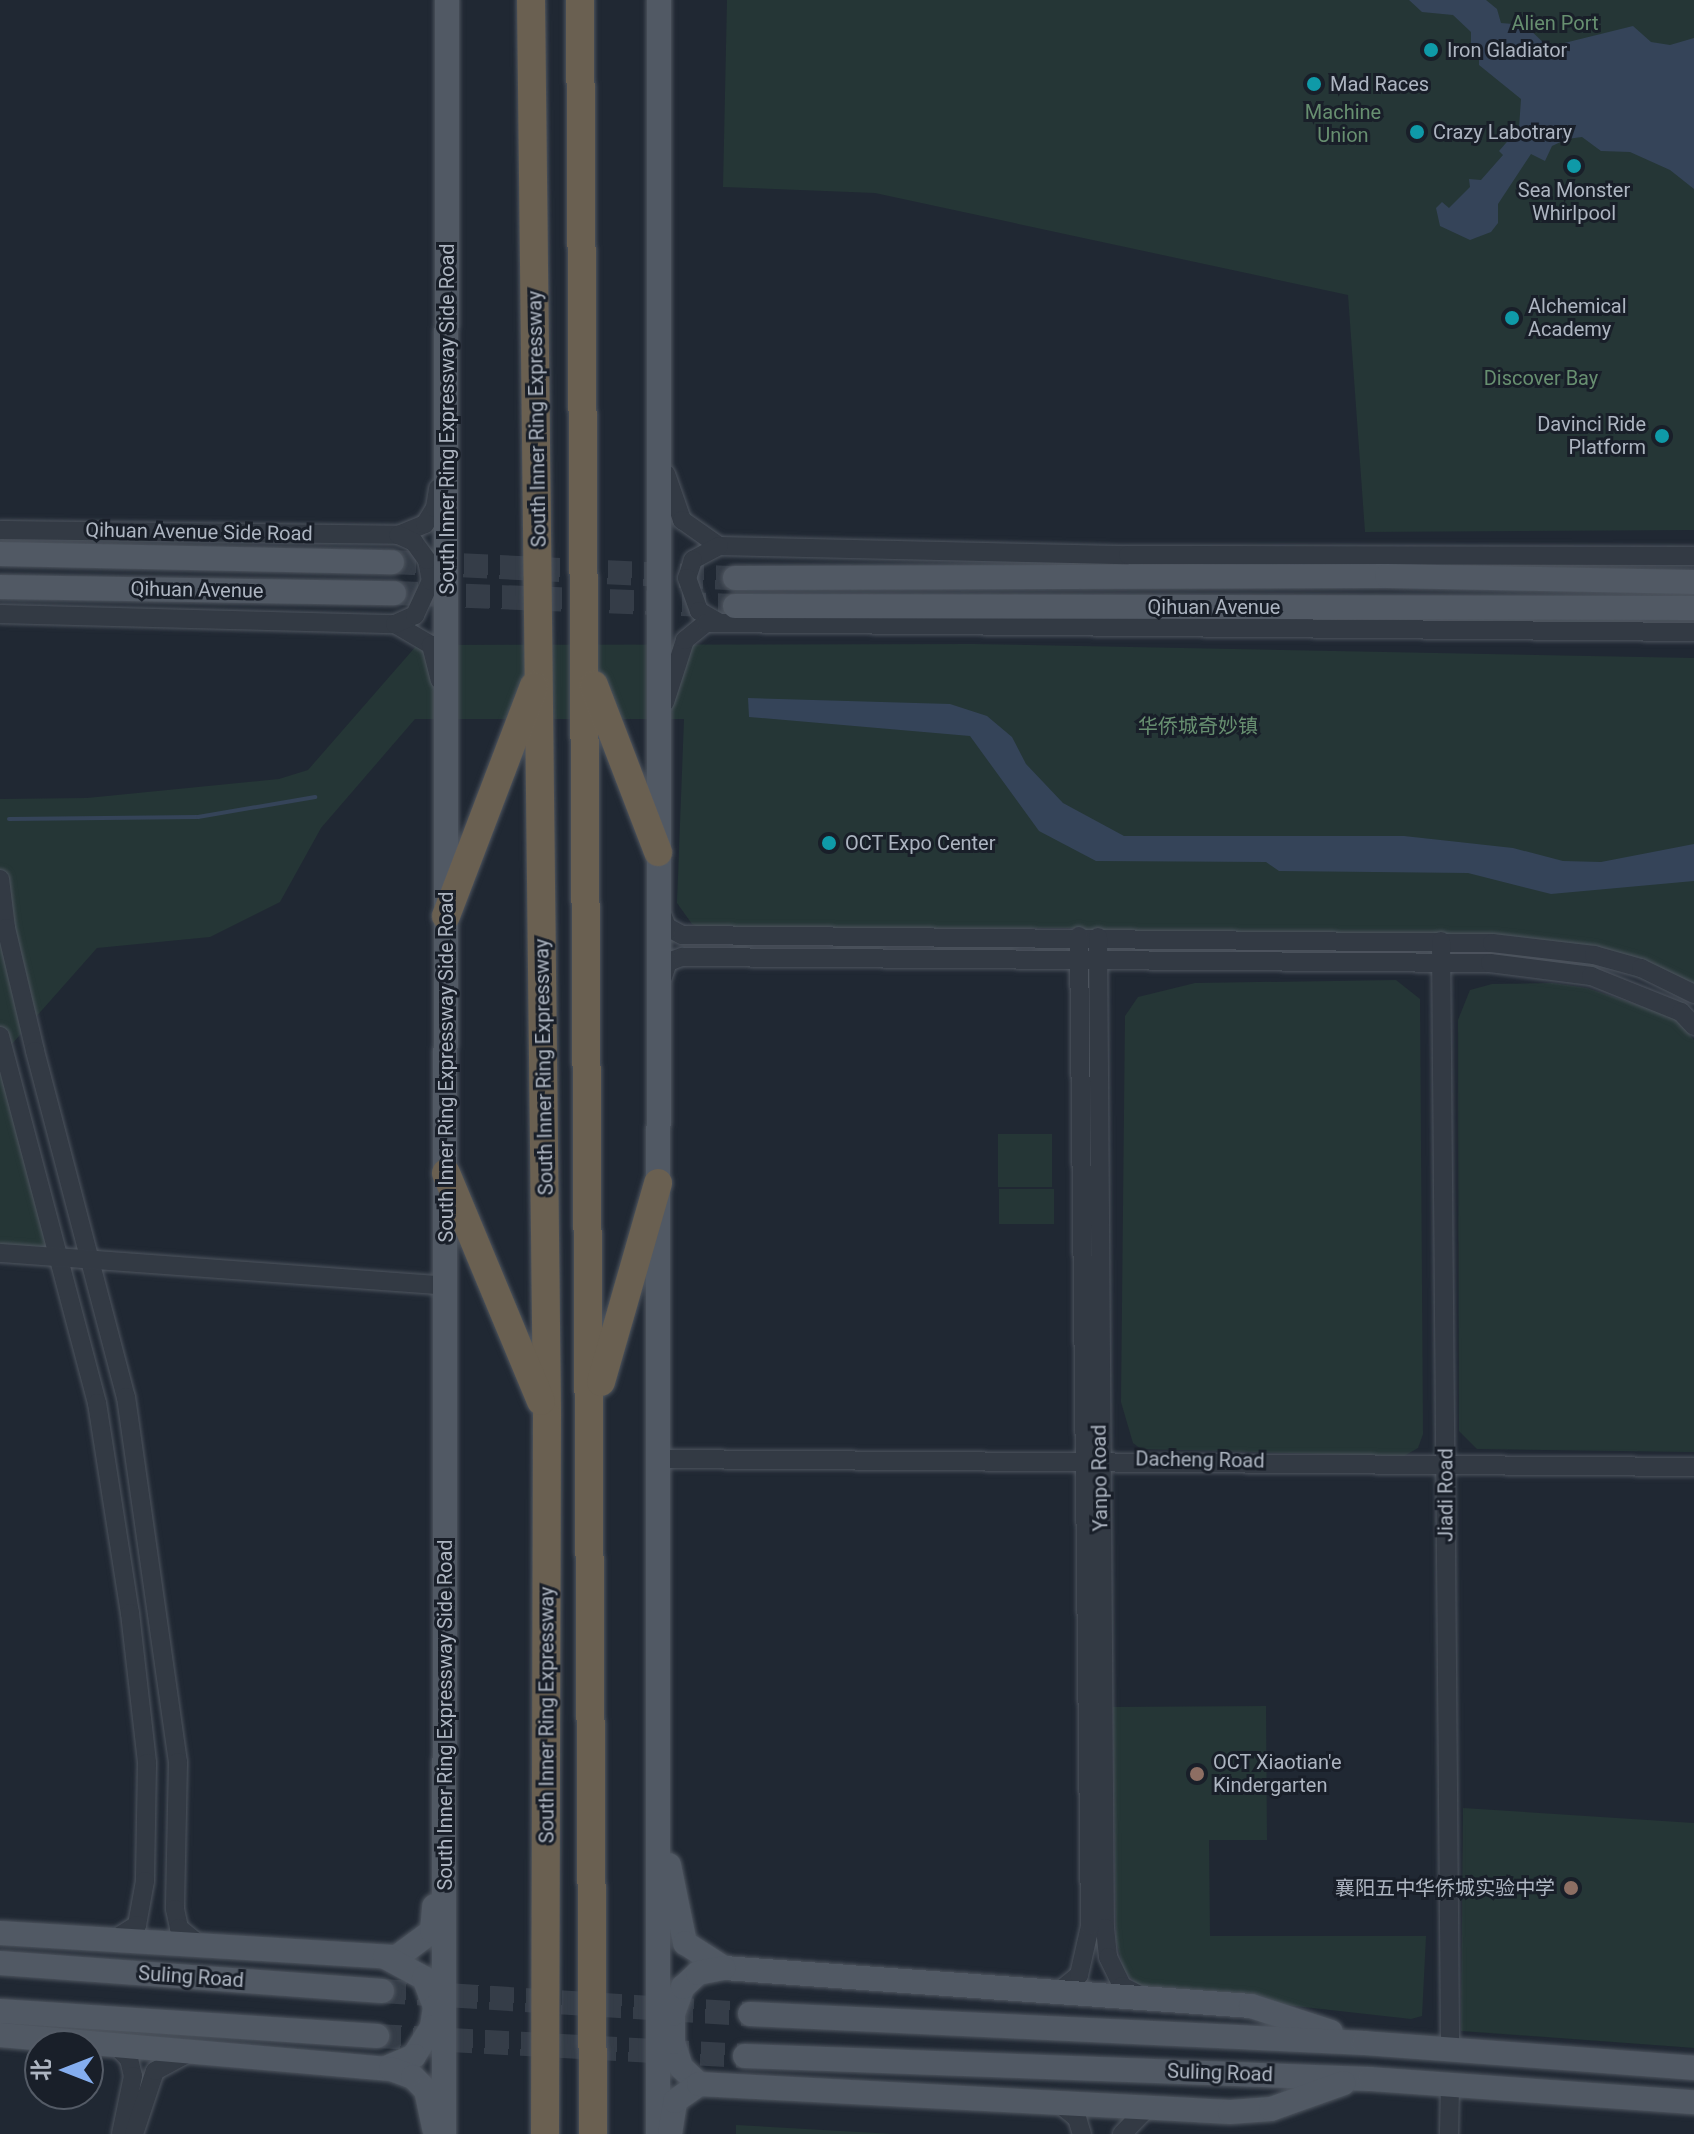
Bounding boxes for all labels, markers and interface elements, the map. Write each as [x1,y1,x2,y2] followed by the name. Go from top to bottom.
[1511,11,1599,35] park label: Alien Port
[1447,38,1567,62] place label: Iron Gladiator
[1422,41,1440,59] marker: Iron Gladiator
[1330,72,1429,96] place label: Mad Races
[1305,75,1323,93] marker: Mad Races
[1305,101,1381,148] park label: Machine Union
[1433,120,1572,144] place label: Crazy Labotrary
[1408,123,1426,141] marker: Crazy Labotrary
[1565,157,1583,175] marker: Sea Monster Whirlpool
[1518,178,1630,225] place label: Sea Monster Whirlpool
[435,243,459,595] street label: South Inner Ring Expressway Side Road
[523,290,551,548] street label: South Inner Ring Expressway
[1528,294,1627,341] place label: Alchemical Academy
[1503,309,1521,327] marker: Alchemical Academy
[1484,366,1598,390] park label: Discover Bay
[1537,412,1646,459] place label: Davinci Ride Platform
[1653,427,1671,445] marker: Davinci Ride Platform
[85,518,313,546] street label: Qihuan Avenue Side Road
[130,577,264,603] street label: Qihuan Avenue
[1148,595,1280,619] street label: Qihuan Avenue
[1138,714,1258,738] park label: 华侨城奇妙镇
[845,831,996,855] place label: OCT Expo Center
[820,834,838,852] marker: OCT Expo Center
[434,891,458,1243] street label: South Inner Ring Expressway Side Road
[530,938,558,1196] street label: South Inner Ring Expressway
[1087,1424,1113,1532] street label: Yanpo Road
[1135,1447,1265,1473] street label: Dacheng Road
[1434,1448,1458,1542] street label: Jiadi Road
[433,1539,457,1891] street label: South Inner Ring Expressway Side Road
[535,1587,559,1843] street label: South Inner Ring Expressway
[1213,1750,1342,1797] place label: OCT Xiaotian'e Kindergarten
[1188,1765,1206,1783] marker: OCT Xiaotian'e Kindergarten
[1335,1876,1555,1900] place label: 襄阳五中华侨城实验中学
[1562,1879,1580,1897] marker: 襄阳五中华侨城实验中学
[137,1961,245,1993] street label: Suling Road
[24,2030,104,2110] north arrow
[29,2059,54,2081] text: 北
[1167,2059,1273,2087] street label: Suling Road

